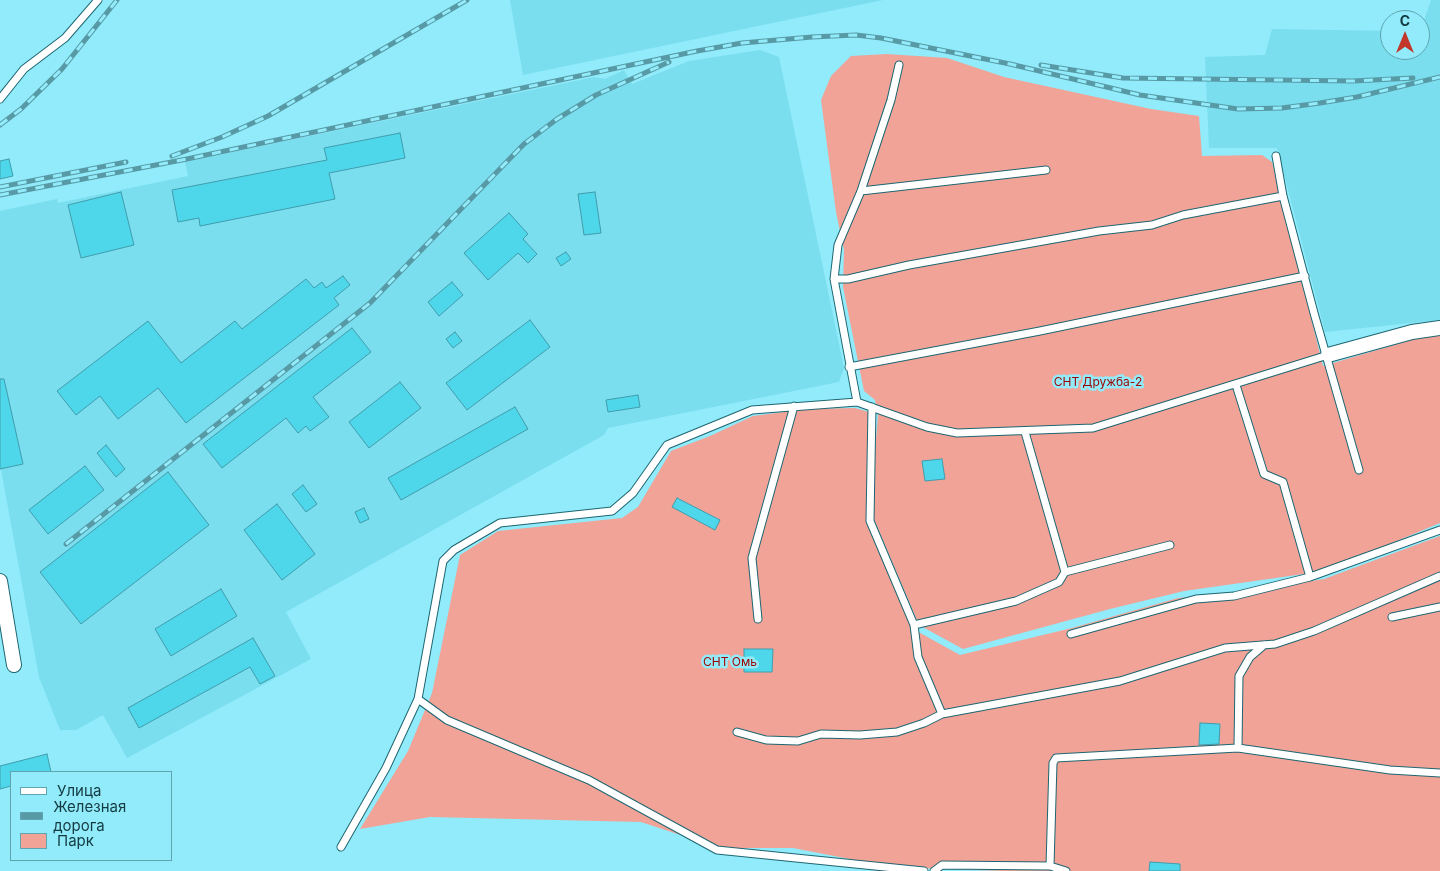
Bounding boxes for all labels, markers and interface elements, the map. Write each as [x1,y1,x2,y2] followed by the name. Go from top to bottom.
[1380,10,1430,60] north arrow
[1400,12,1410,29] text: С
[1054,375,1142,389] park label: СНТ Дружба-2
[703,655,757,669] park label: СНТ Омь
[10,771,172,861] legend
[57,781,101,800] text: Улица
[53,797,126,835] text: Железная дорога
[57,831,94,850] text: Парк

